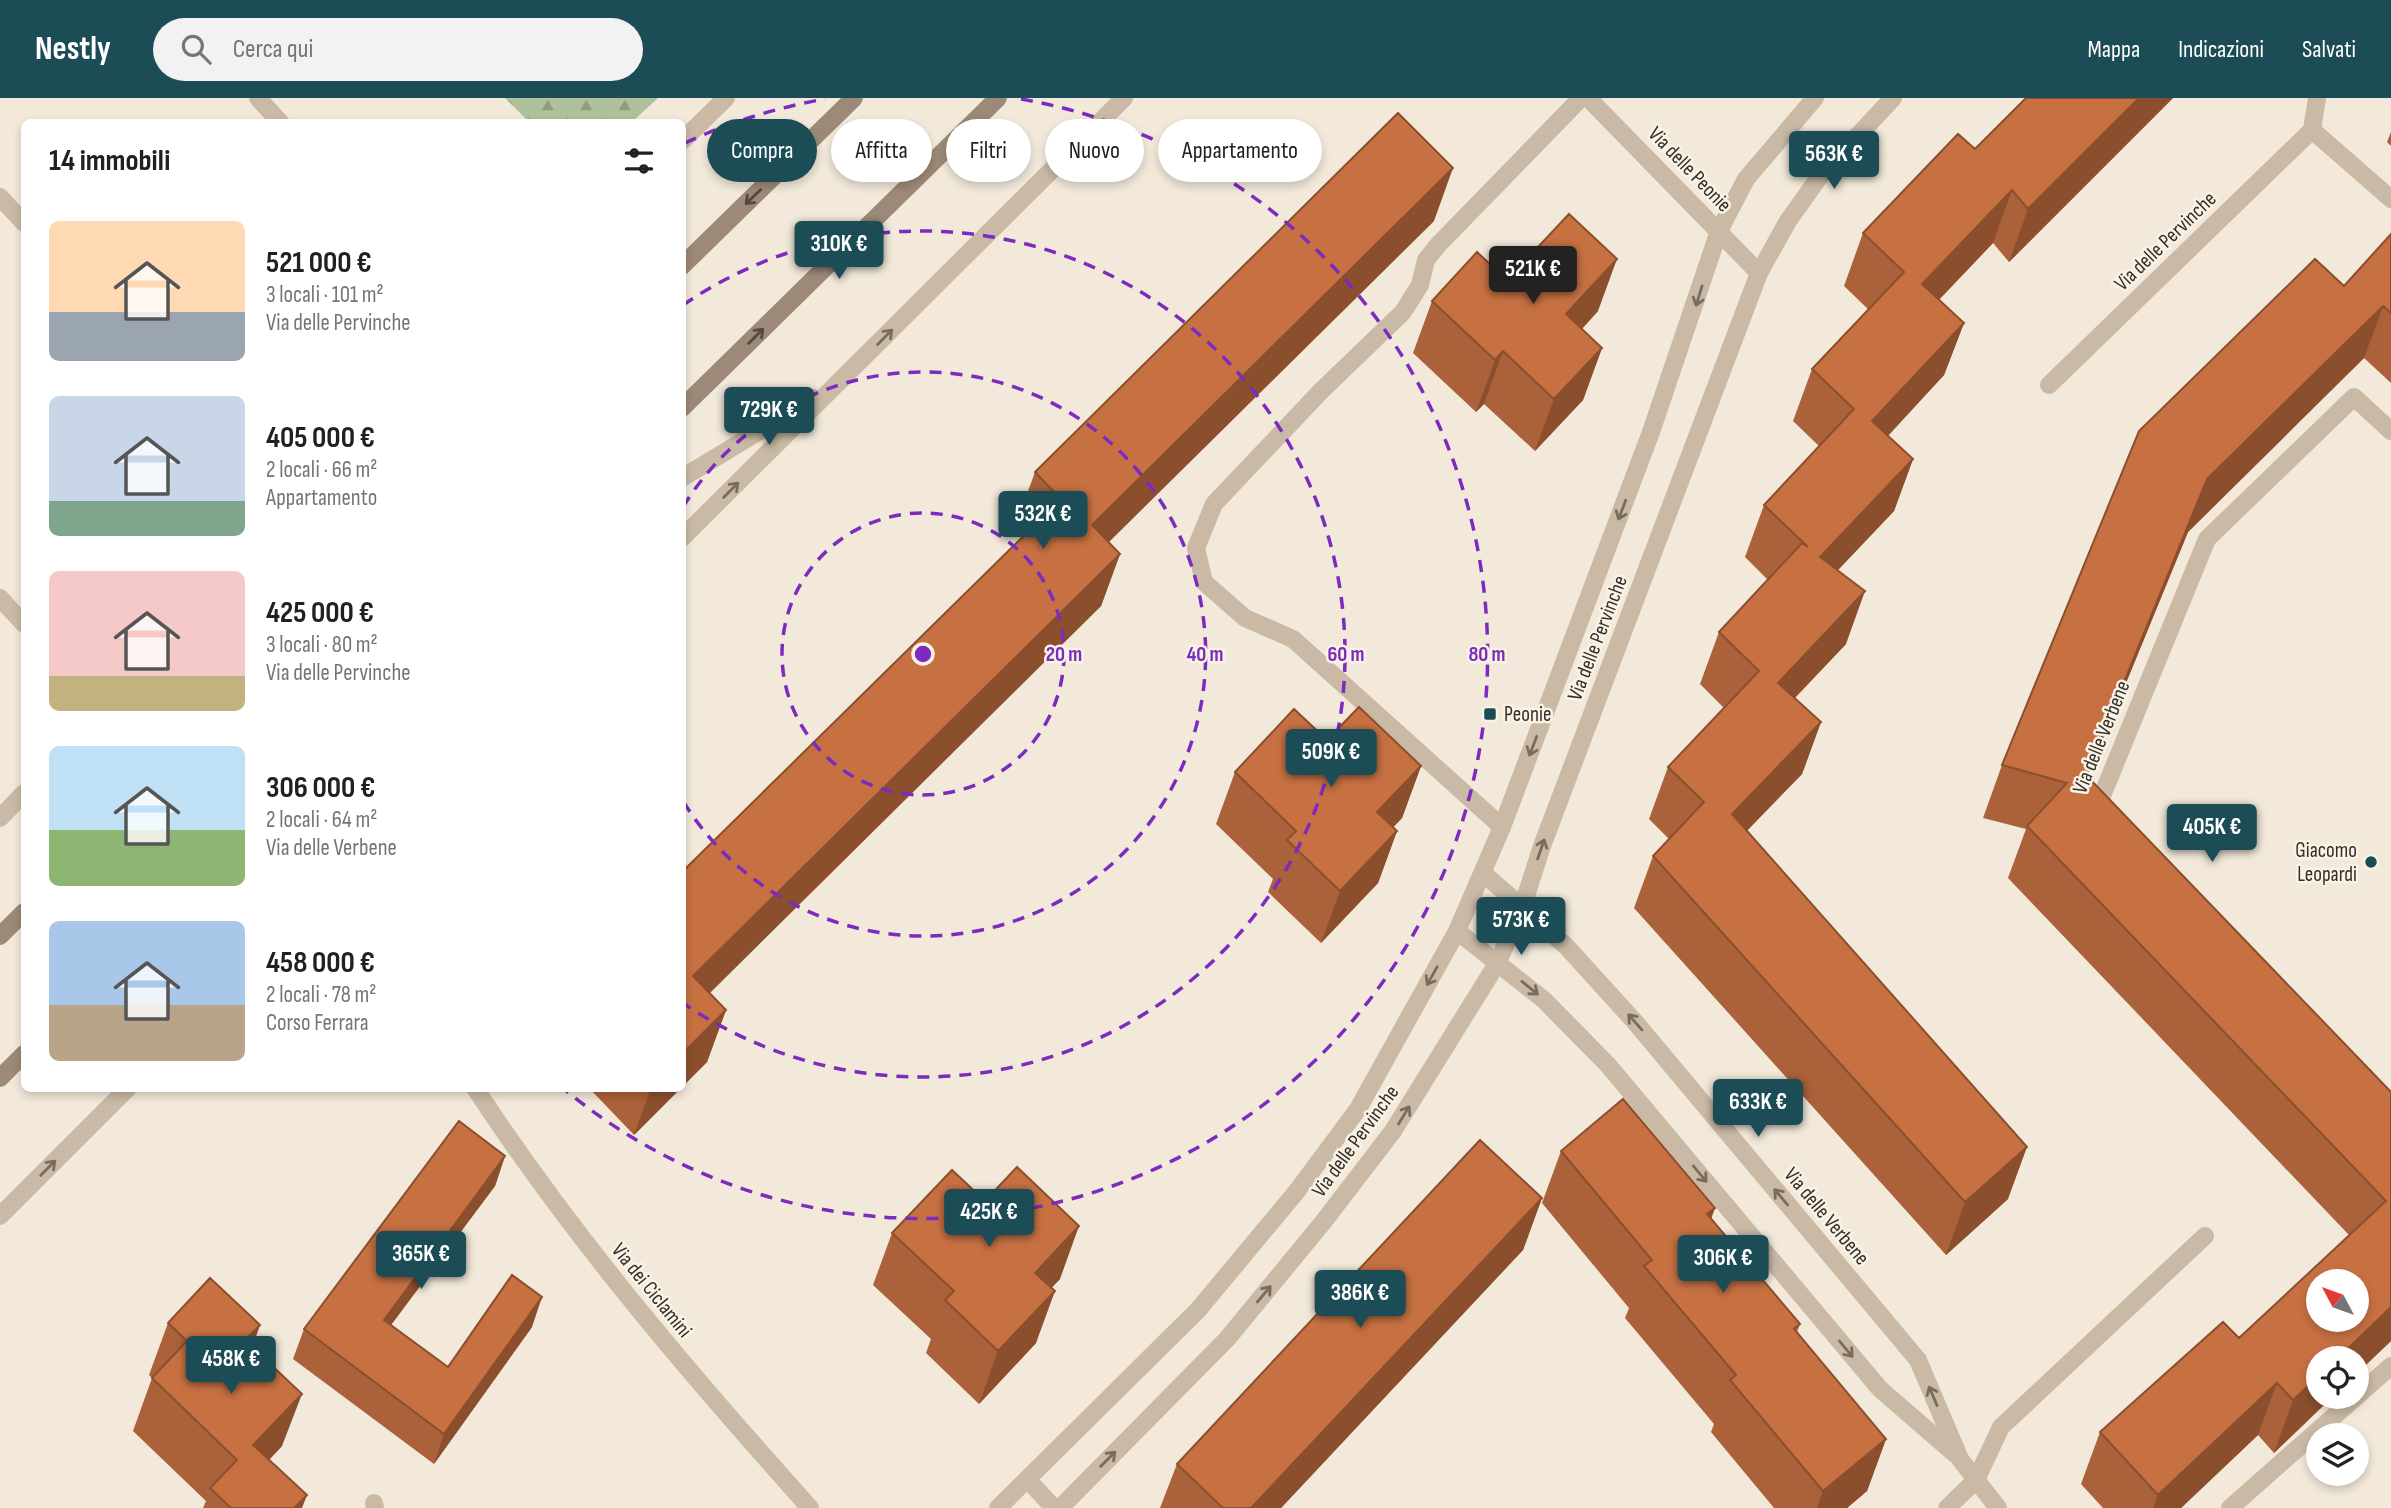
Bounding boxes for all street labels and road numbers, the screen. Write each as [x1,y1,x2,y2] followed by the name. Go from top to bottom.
[1643,121,1736,217] street label: Via delle Peonie
[2109,187,2221,296] street label: Via delle Pervinche
[1562,572,1633,704] street label: Via delle Pervinche
[2068,677,2135,797] street label: Via delle Verbene
[1307,1081,1404,1202] street label: Via delle Pervinche
[1779,1163,1875,1270] street label: Via delle Verbene
[606,1238,697,1342] street label: Via dei Ciclamini

